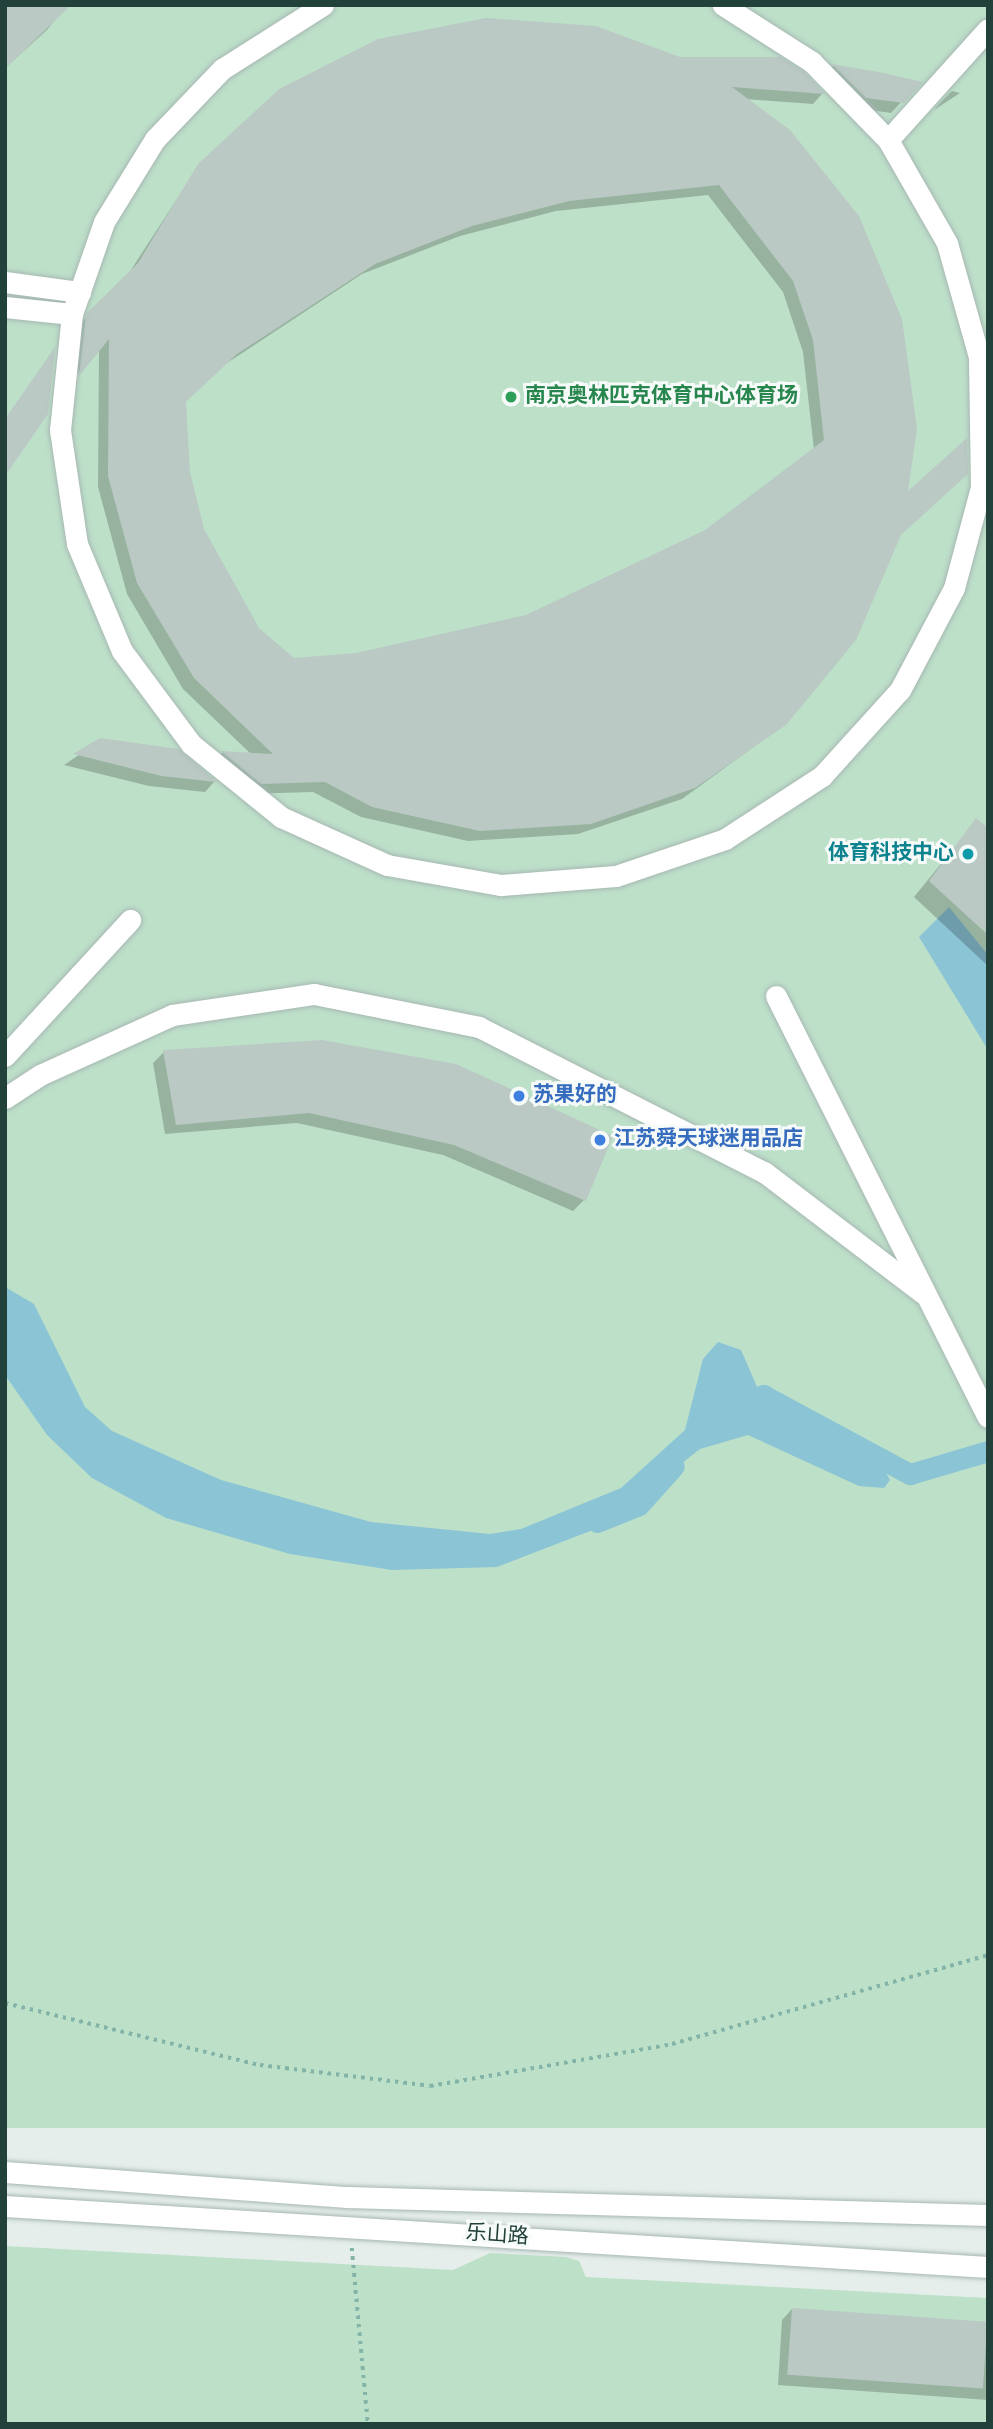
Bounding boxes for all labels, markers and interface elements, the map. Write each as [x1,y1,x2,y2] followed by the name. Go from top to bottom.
[525,384,798,410] place label: 南京奥林匹克体育中心体育场
[503,389,519,405] marker: 南京奥林匹克体育中心体育场
[828,841,954,867] place label: 体育科技中心
[960,846,976,862] marker: 体育科技中心
[533,1083,617,1109] place label: 苏果好的
[511,1088,527,1104] marker: 苏果好的
[614,1127,803,1153] place label: 江苏舜天球迷用品店
[592,1132,608,1148] marker: 江苏舜天球迷用品店
[465,2221,529,2251] street label: 乐山路

